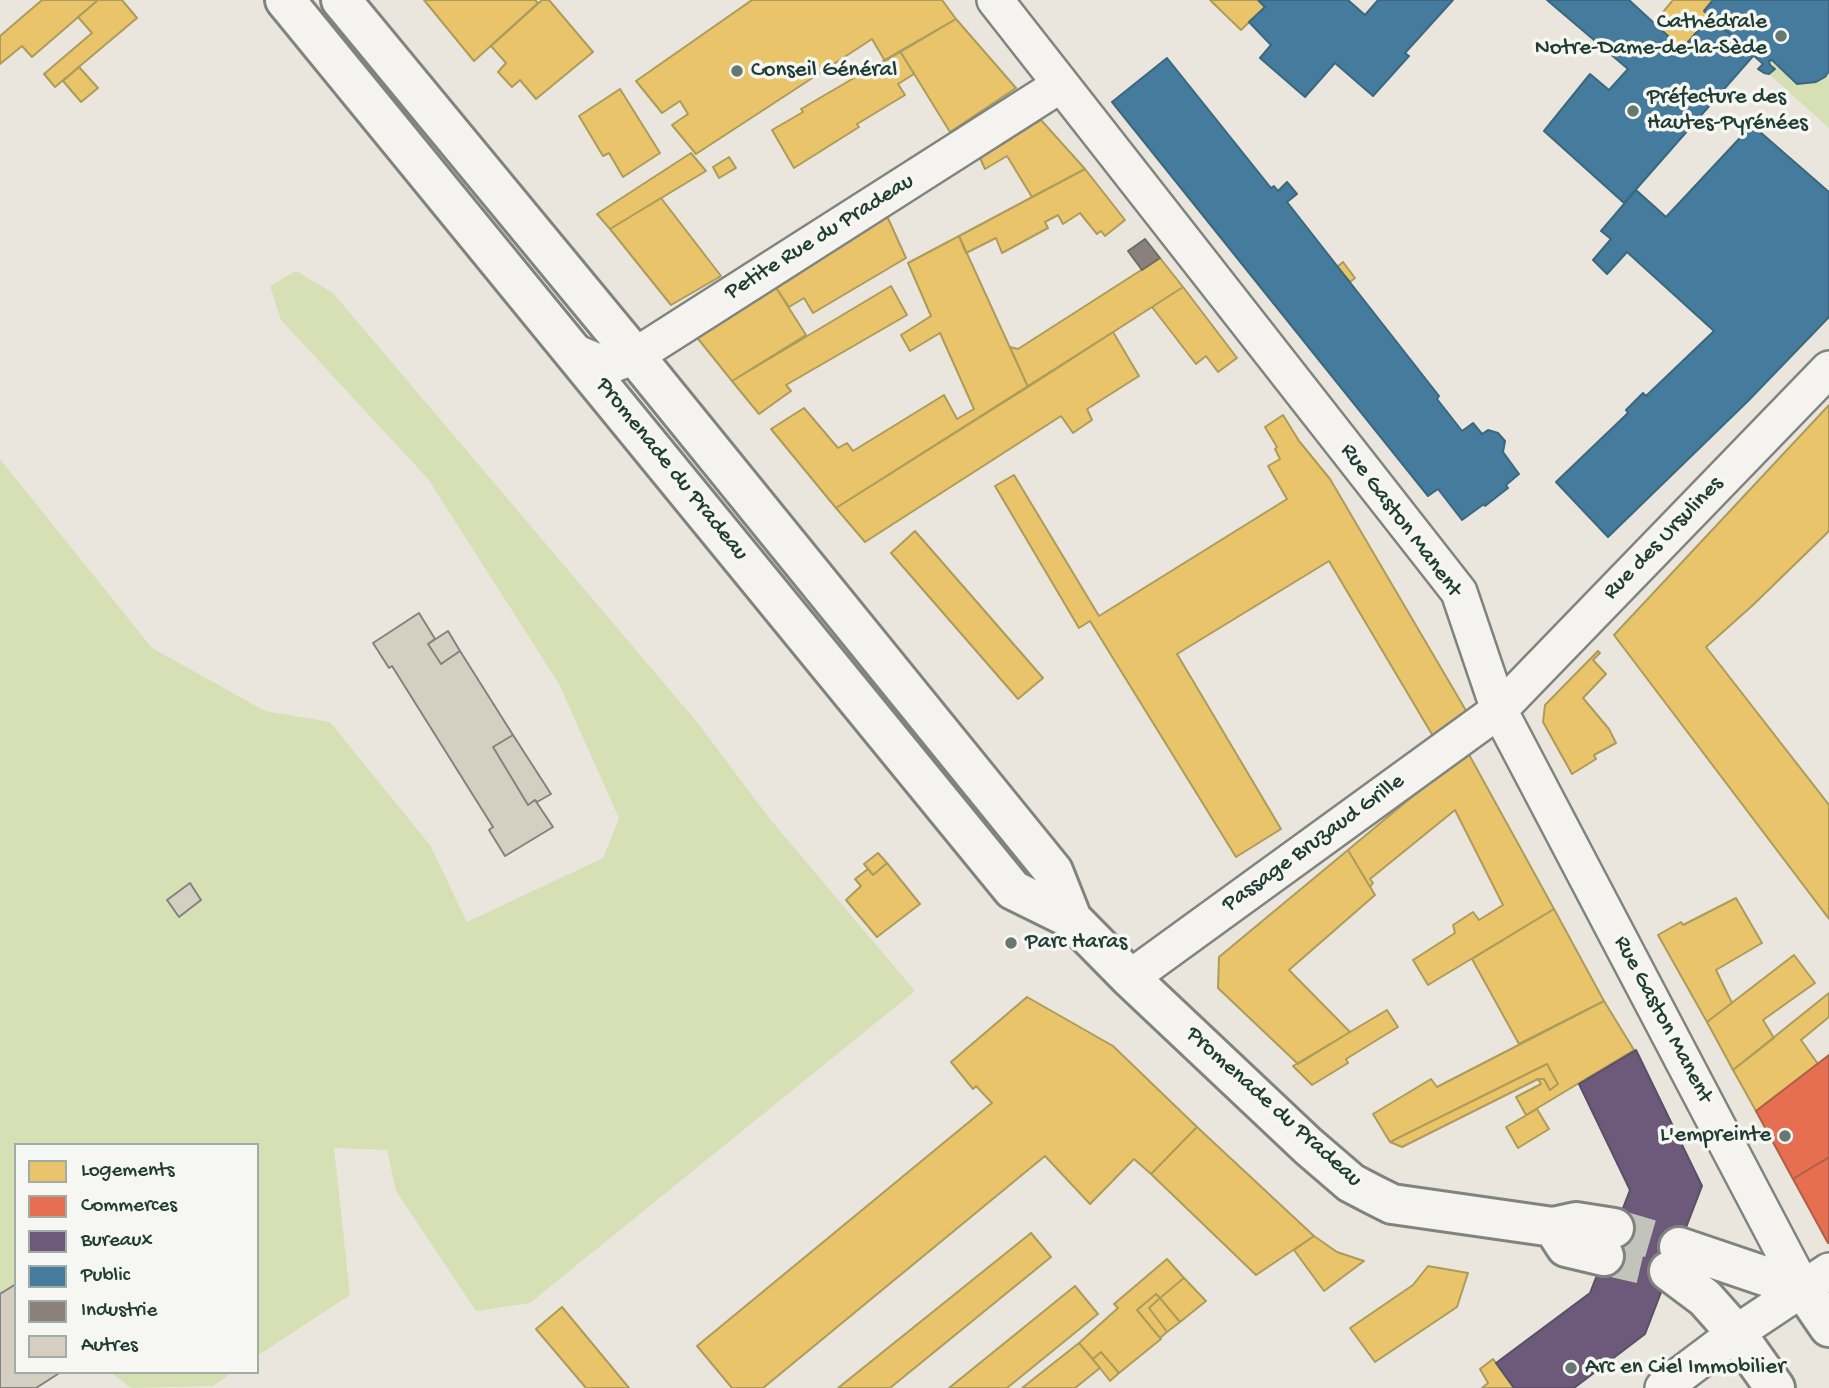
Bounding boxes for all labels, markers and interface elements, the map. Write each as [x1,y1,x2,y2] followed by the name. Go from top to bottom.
[1535,9,1767,63] place label: Cathédrale Notre-Dame-de-la-Sède
[1773,28,1789,44] marker: Cathédrale Notre-Dame-de-la-Sède
[751,57,897,85] place label: Conseil Général
[729,63,745,79] marker: Conseil Général
[1647,84,1808,138] place label: Préfecture des Hautes-Pyrénées
[1625,103,1641,119] marker: Préfecture des Hautes-Pyrénées
[720,169,920,307] street label: Petite Rue du Pradeau
[589,373,753,567] street label: Promenade du Pradeau
[1333,439,1467,603] street label: Rue Gaston Manent
[1598,471,1730,607] street label: Rue des Ursulines
[1217,769,1411,919] street label: Passage Bruzaud Grille
[1025,929,1127,957] place label: Parc Haras
[1606,932,1718,1108] street label: Rue Gaston Manent
[1003,935,1019,951] marker: Parc Haras
[1179,1022,1367,1194] street label: Promenade du Pradeau
[1660,1122,1771,1150] place label: L'empreinte
[1777,1128,1793,1144] marker: L'empreinte
[14,1143,259,1374] legend
[81,1159,174,1184] text: Logements
[81,1194,177,1219] text: Commerces
[81,1229,152,1254] text: Bureaux
[81,1264,130,1289] text: Public
[81,1299,157,1324] text: Industrie
[81,1334,138,1359] text: Autres
[1585,1354,1785,1382] place label: Arc en Ciel Immobilier
[1563,1360,1579,1376] marker: Arc en Ciel Immobilier

